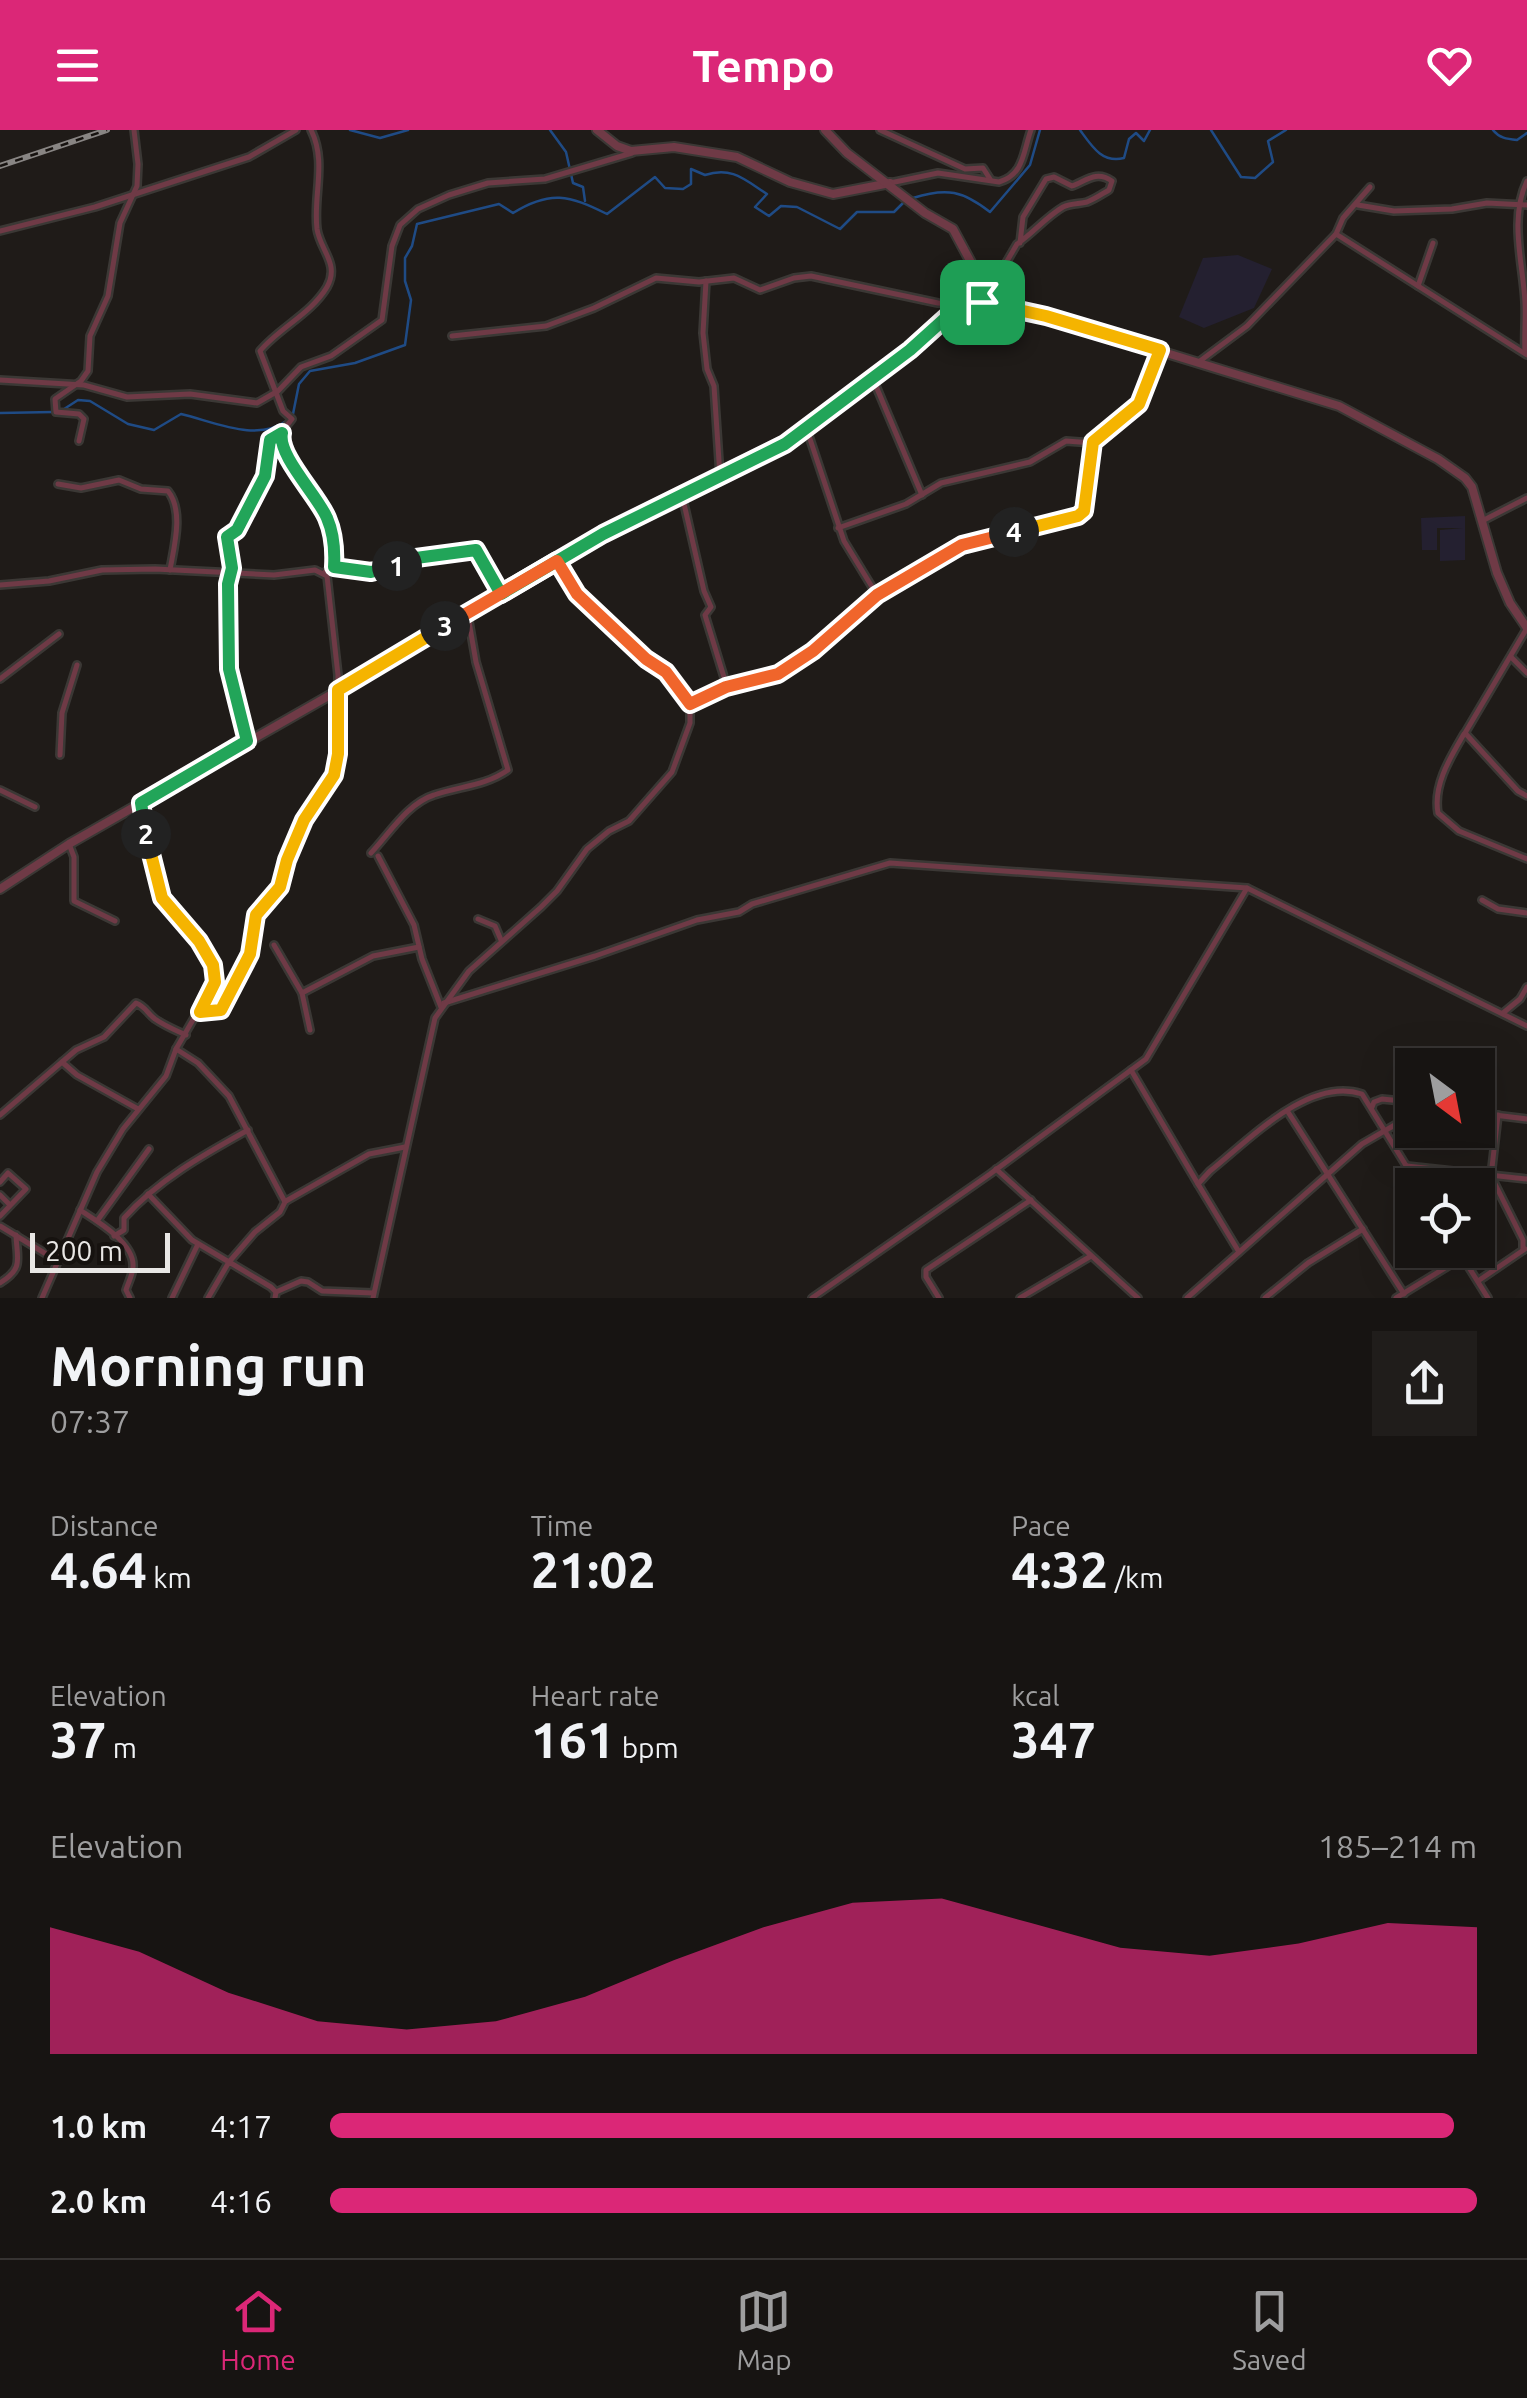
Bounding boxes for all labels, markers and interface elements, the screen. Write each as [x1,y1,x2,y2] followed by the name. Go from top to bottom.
[50,38,105,93] icon: menu
[1422,38,1477,93] icon: heart
[692,40,835,91] text: Tempo
[940,260,1025,345] pin
[955,275,1010,330] icon: arrive
[989,507,1039,557] pin: 4
[1006,516,1022,547] text: 4
[372,541,422,591] pin: 1
[389,550,405,581] text: 1
[420,601,470,651] pin: 3
[437,610,453,641] text: 3
[121,809,171,859] pin: 2
[138,818,154,849] text: 2
[1395,1048,1495,1148] north arrow
[1395,1048,1495,1268] map controls
[1395,1168,1495,1268] button: locate
[30,1228,170,1272] scale bar
[45,1235,123,1266] text: 200 m
[1372,1331,1477,1436] button: share
[50,1335,367,1396] text: Morning run
[50,1403,130,1439] text: 07:37
[50,1510,158,1541] text: Distance
[531,1510,593,1541] text: Time
[1011,1510,1071,1541] text: Pace
[50,1541,147,1597] text: 4.64
[531,1541,656,1597] text: 21:02
[1011,1541,1108,1597] text: 4:32
[147,1562,192,1593] text: km
[1108,1562,1163,1593] text: /km
[50,1680,167,1711] text: Elevation
[531,1680,659,1711] text: Heart rate
[1011,1680,1060,1711] text: kcal
[50,1711,106,1767] text: 37
[531,1711,615,1767] text: 161
[1011,1711,1096,1767] text: 347
[106,1732,137,1763] text: m
[615,1732,679,1763] text: bpm
[50,1828,183,1864] text: Elevation
[1318,1828,1477,1864] text: 185–214 m
[50,2108,147,2144] text: 1.0 km
[210,2108,272,2144] text: 4:17
[50,2183,147,2219] text: 2.0 km
[210,2183,272,2219] text: 4:16
[220,2284,296,2375] tab: Home
[736,2284,792,2375] tab: Map
[1232,2284,1307,2375] tab: Saved

